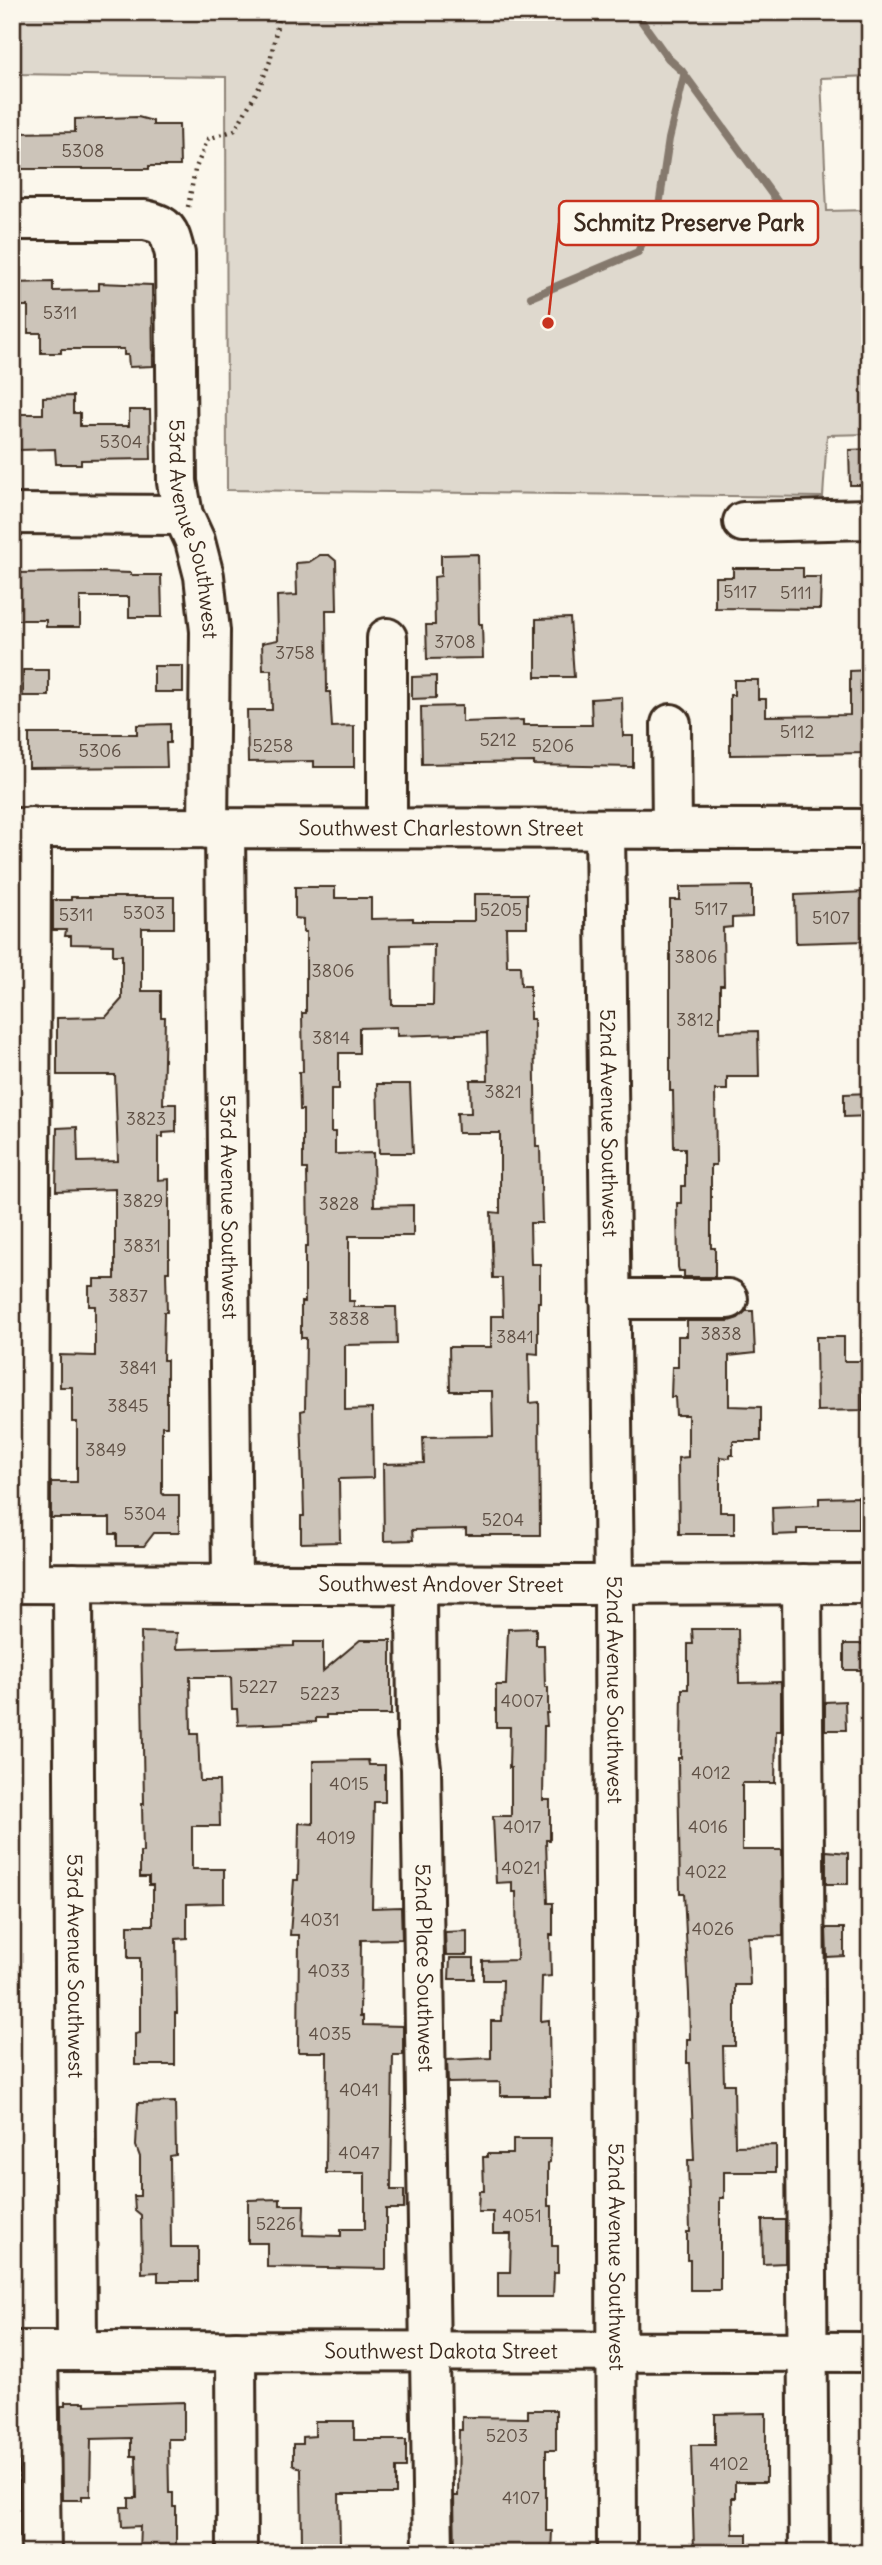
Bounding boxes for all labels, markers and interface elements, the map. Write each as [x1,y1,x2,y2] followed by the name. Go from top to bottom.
[62,139,104,162] house number: 5308
[559,201,818,245] callout: Schmitz Preserve Park
[573,208,805,237] text: Schmitz Preserve Park
[43,301,77,324] house number: 5311
[163,419,224,639] street label: 53rd Avenue Southwest
[100,430,142,453] house number: 5304
[723,580,757,603] house number: 5117
[780,581,812,604] house number: 5111
[434,630,476,653] house number: 3708
[275,641,315,664] house number: 3758
[780,720,814,743] house number: 5112
[479,728,517,751] house number: 5212
[253,734,293,757] house number: 5258
[532,734,574,757] house number: 5206
[79,739,121,762] house number: 5306
[298,814,584,842] street label: Southwest Charlestown Street
[694,897,728,920] house number: 5117
[480,898,522,921] house number: 5205
[123,901,165,924] house number: 5303
[59,903,93,926] house number: 5311
[812,906,850,929] house number: 5107
[675,945,717,968] house number: 3806
[312,959,354,982] house number: 3806
[676,1008,714,1031] house number: 3812
[594,1009,624,1237] street label: 52nd Avenue Southwest
[312,1026,350,1049] house number: 3814
[484,1080,522,1103] house number: 3821
[214,1095,244,1319] street label: 53rd Avenue Southwest
[126,1107,166,1130] house number: 3823
[123,1189,163,1212] house number: 3829
[319,1192,359,1215] house number: 3828
[123,1234,161,1257] house number: 3831
[108,1284,148,1307] house number: 3837
[328,1307,370,1330] house number: 3838
[700,1322,742,1345] house number: 3838
[496,1325,534,1348] house number: 3841
[119,1356,157,1379] house number: 3841
[107,1394,149,1417] house number: 3845
[85,1438,127,1461] house number: 3849
[124,1502,166,1525] house number: 5304
[482,1508,524,1531] house number: 5204
[318,1570,564,1598] street label: Southwest Andover Street
[601,1576,629,1804] street label: 52nd Avenue Southwest
[239,1675,278,1698] house number: 5227
[300,1682,340,1705] house number: 5223
[501,1689,544,1712] house number: 4007
[691,1761,731,1784] house number: 4012
[329,1772,369,1795] house number: 4015
[503,1815,541,1838] house number: 4017
[688,1815,728,1838] house number: 4016
[316,1826,356,1849] house number: 4019
[61,1854,90,2078] street label: 53rd Avenue Southwest
[501,1856,541,1879] house number: 4021
[685,1860,727,1883] house number: 4022
[409,1863,440,2072] street label: 52nd Place Southwest
[300,1908,340,1931] house number: 4031
[692,1917,734,1940] house number: 4026
[308,1959,350,1982] house number: 4033
[309,2022,351,2045] house number: 4035
[339,2078,379,2101] house number: 4041
[338,2141,380,2164] house number: 4047
[603,2143,630,2371] street label: 52nd Avenue Southwest
[502,2204,542,2227] house number: 4051
[256,2212,296,2235] house number: 5226
[324,2337,558,2365] street label: Southwest Dakota Street
[486,2424,528,2447] house number: 5203
[709,2452,749,2475] house number: 4102
[502,2486,540,2509] house number: 4107

